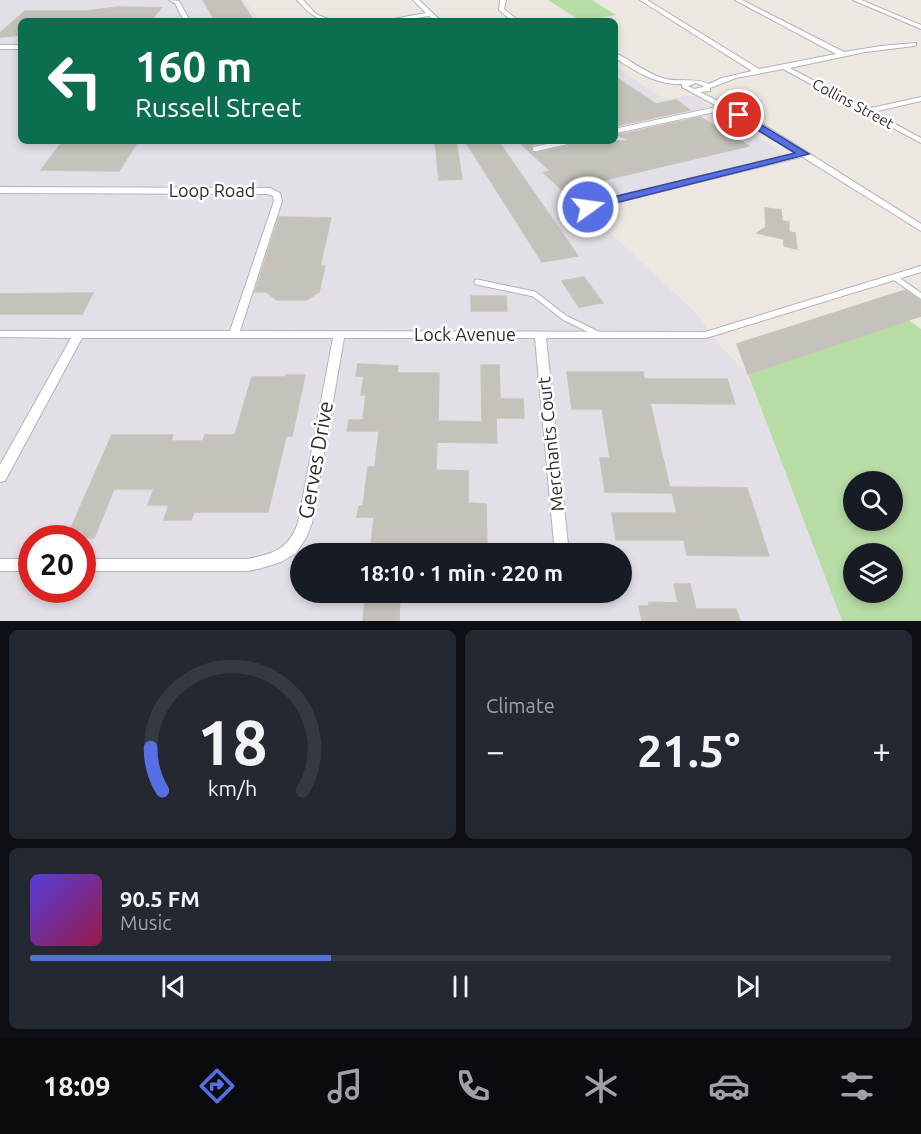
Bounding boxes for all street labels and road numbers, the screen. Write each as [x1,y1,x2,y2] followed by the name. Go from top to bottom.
[810,75,897,132] street label: Collins Street
[169,180,255,200] street label: Loop Road
[414,324,516,344] street label: Lock Avenue
[533,376,567,512] street label: Merchants Court
[293,399,337,521] street label: Gerves Drive

